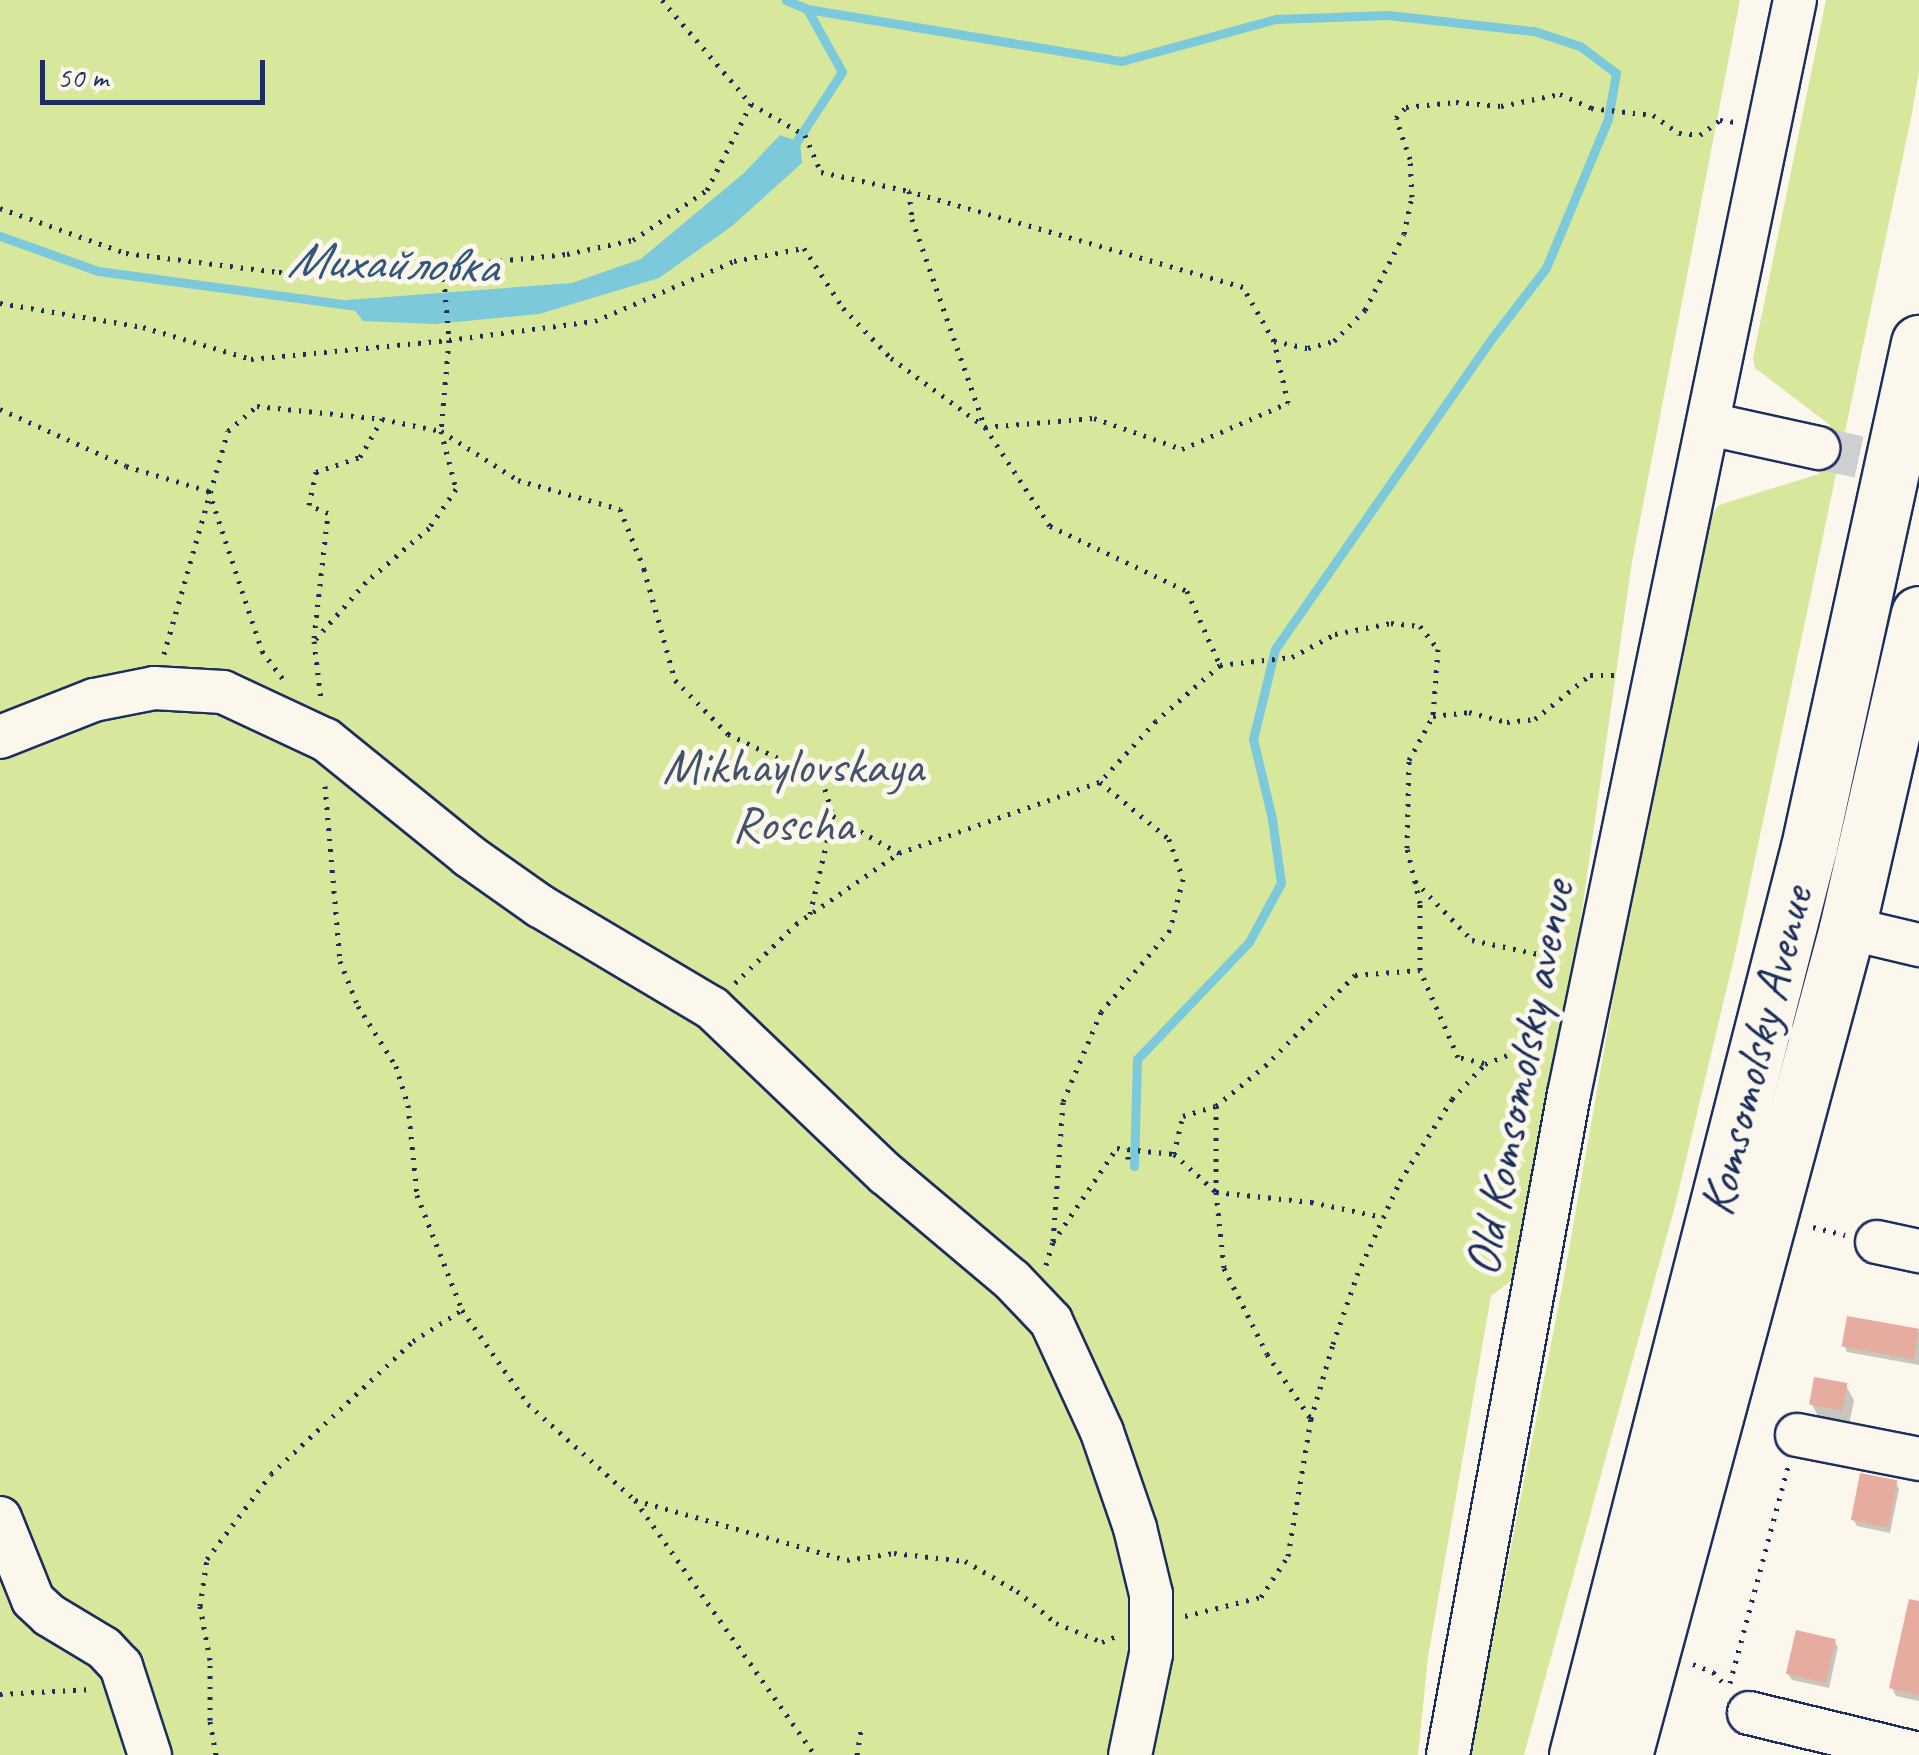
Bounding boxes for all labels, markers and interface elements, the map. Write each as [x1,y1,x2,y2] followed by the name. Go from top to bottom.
[45,40,270,102] scale bar
[57,58,108,96] text: 50 m
[286,228,498,298] water label: Михайловка
[663,735,923,852] park label: Mikhaylovskaya Roscha
[1452,877,1586,1279] street label: Old Komsomolsky avenue
[1686,881,1826,1221] street label: Komsomolsky Avenue

